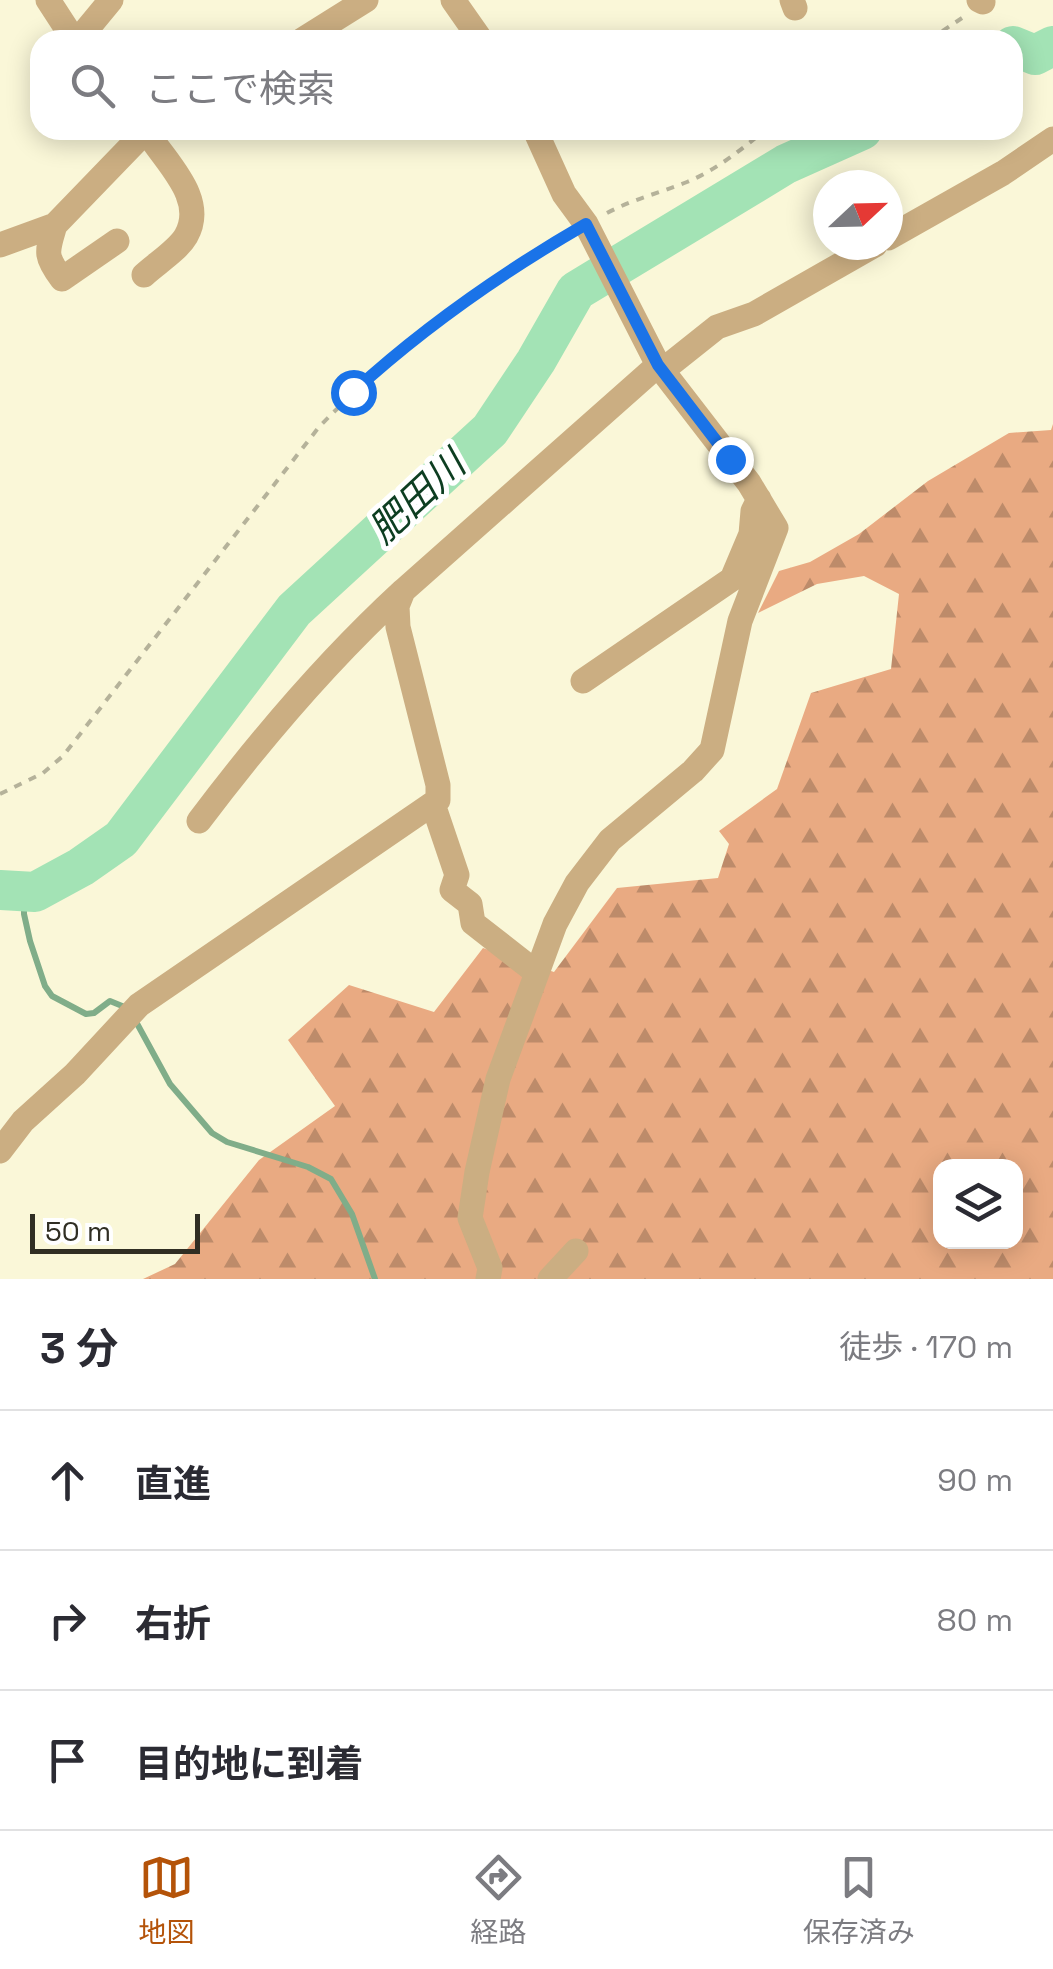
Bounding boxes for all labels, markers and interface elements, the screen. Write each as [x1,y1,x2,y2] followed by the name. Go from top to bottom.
[30,30,1023,140] search box
[65,58,120,113] icon: search
[145,65,335,113] text: ここで検索
[813,170,903,260] north arrow
[331,370,377,416] route start
[708,437,754,483] route end
[359,438,478,553] water label: 肥田川
[933,1159,1023,1249] map controls
[933,1159,1023,1249] button: layers
[30,1209,200,1254] scale bar
[45,1213,111,1249] text: 50 m
[40,1322,118,1375] text: 3 分
[839,1327,1013,1367] text: 徒歩 · 170 m
[40,1453,95,1508] icon: ahead
[135,1460,211,1508] text: 直進
[937,1460,1013,1500] text: 90 m
[40,1593,95,1648] icon: right
[135,1600,211,1648] text: 右折
[937,1600,1013,1640] text: 80 m
[40,1733,95,1788] icon: arrive
[135,1740,363,1788] text: 目的地に到着
[138,1850,194,1950] tab: 地図
[470,1850,527,1950] tab: 経路
[803,1850,915,1950] tab: 保存済み

